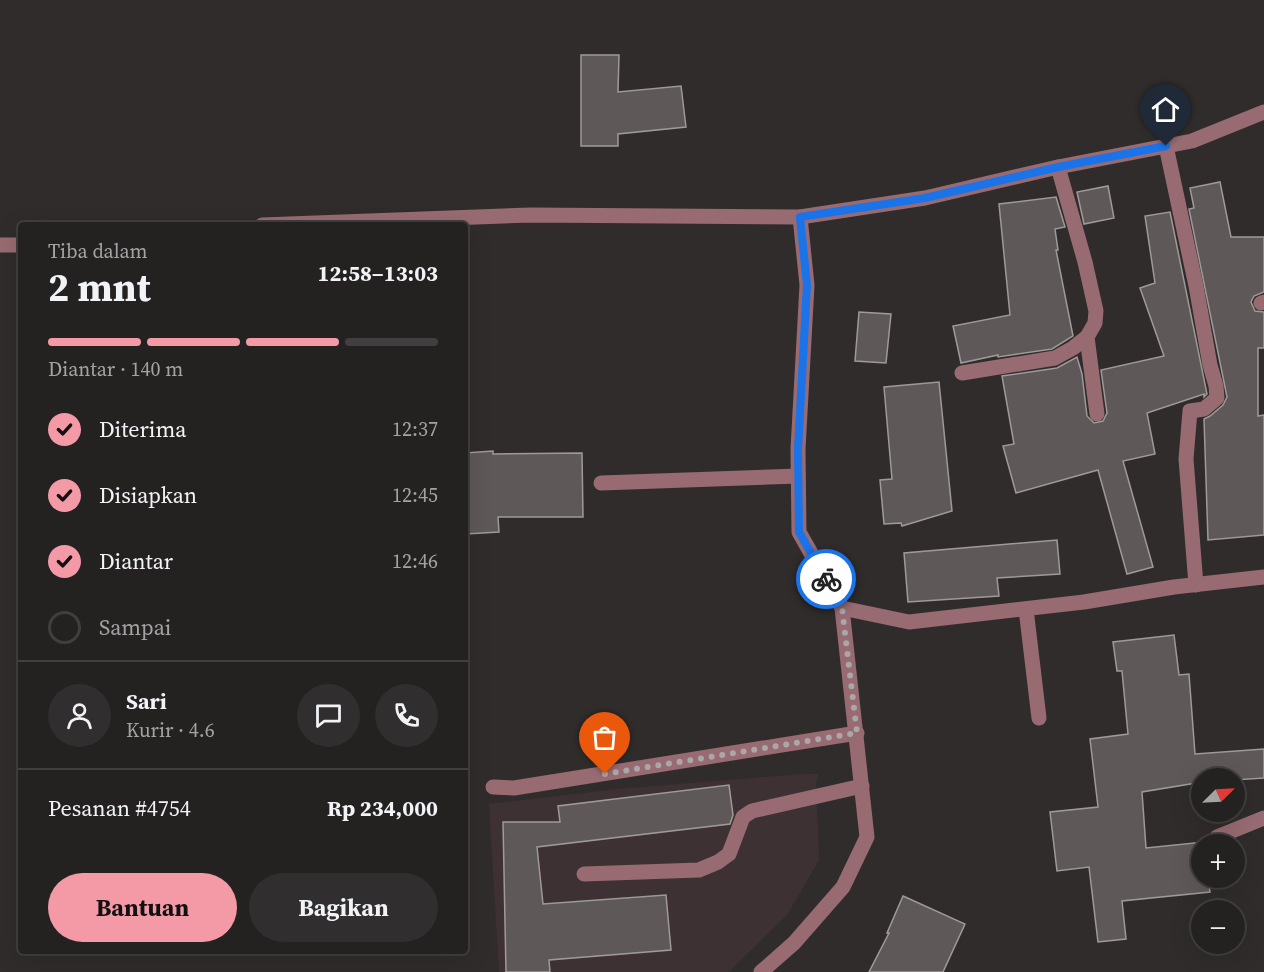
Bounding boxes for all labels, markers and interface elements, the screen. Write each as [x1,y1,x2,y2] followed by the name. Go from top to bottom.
[1140,84,1191,146] pin
[1149,93,1182,126] icon: home
[48,237,148,265] text: Tiba dalam
[318,258,438,288] text: 12:58–13:03
[48,261,151,314] text: 2 mnt
[48,355,183,383] text: Diantar · 140 m
[48,413,81,446] icon: check
[99,414,186,444] text: Diterima
[392,415,438,443] text: 12:37
[48,479,81,512] icon: check
[99,480,197,510] text: Disiapkan
[392,481,438,509] text: 12:45
[48,545,81,578] icon: check
[99,546,173,576] text: Diantar
[392,547,438,575] text: 12:46
[796,549,856,609] courier
[810,563,843,596] icon: bike
[99,612,171,642] text: Sampai
[48,684,111,747] button: person
[297,684,360,747] button: chat
[375,684,438,747] button: phone
[126,686,167,716] text: Sari
[579,712,630,774] pin
[126,716,215,744] text: Kurir · 4.6
[588,721,621,754] icon: bag
[1191,768,1245,822] north arrow
[1191,768,1245,954] map controls
[48,793,191,823] text: Pesanan #4754
[327,793,438,823] text: Rp 234,000
[1191,834,1245,888] button: +
[48,873,237,942] button: Bantuan
[249,873,438,942] button: Bagikan
[1191,900,1245,954] button: −

